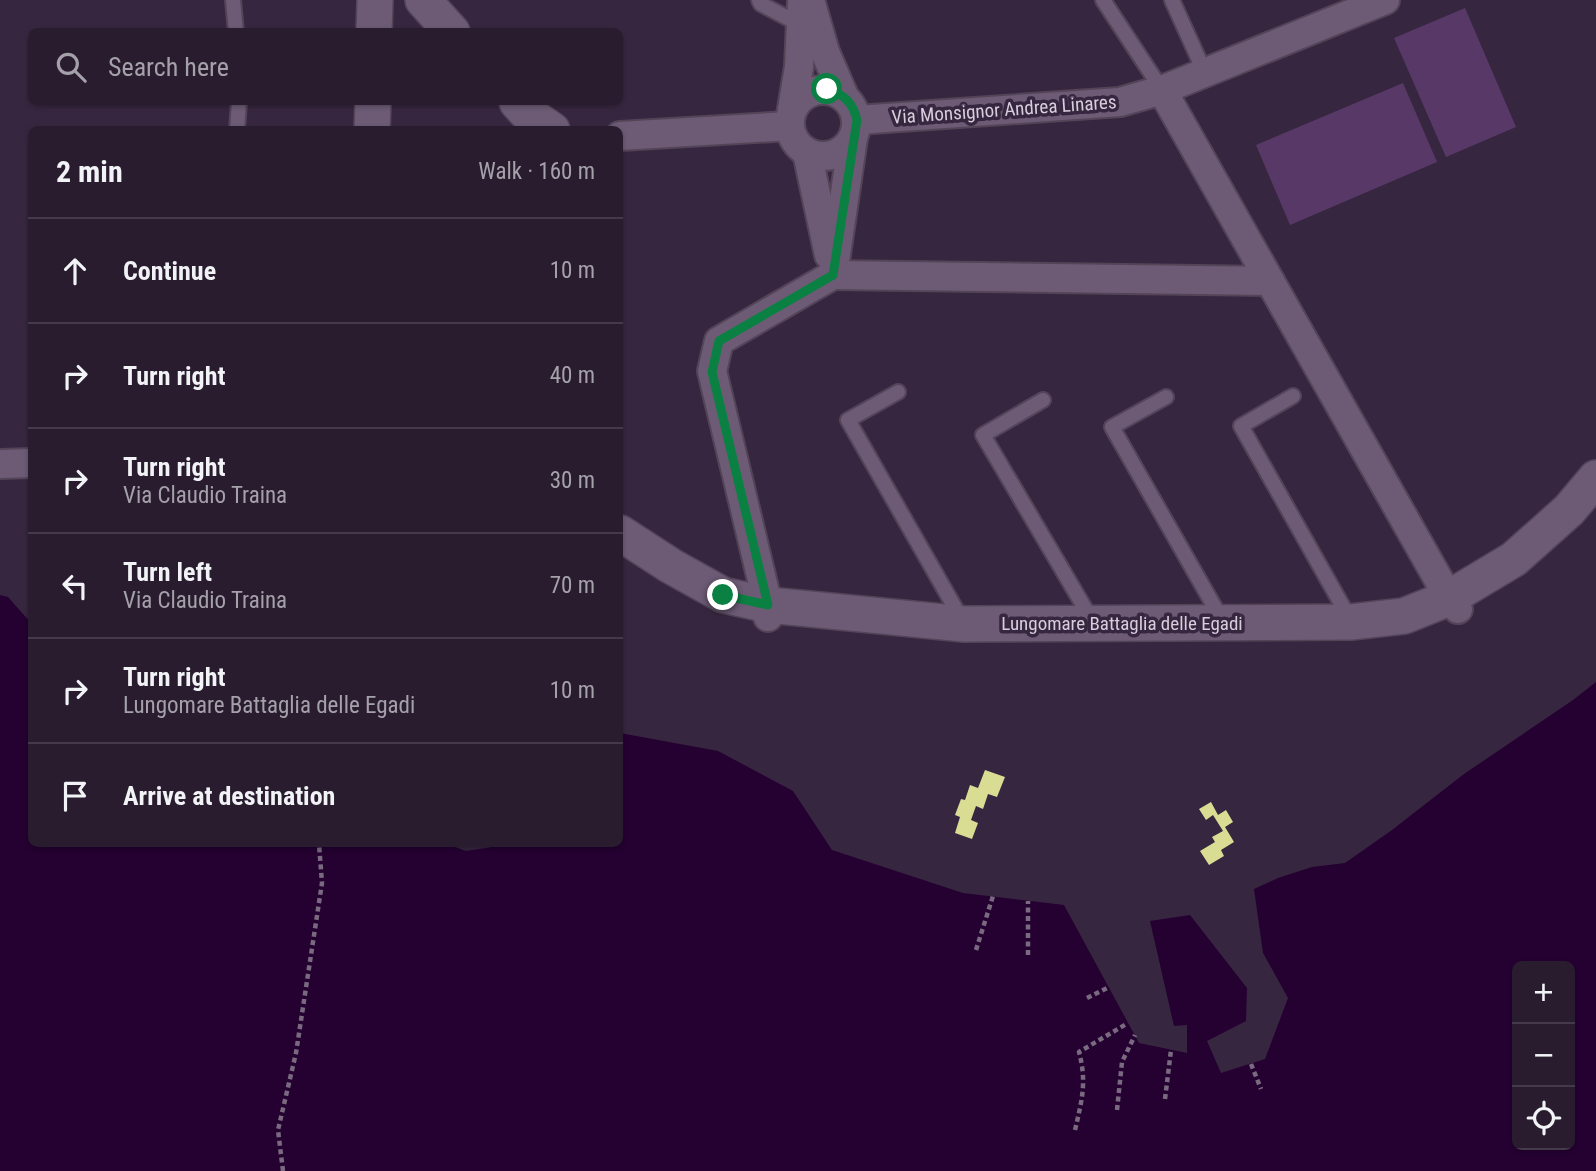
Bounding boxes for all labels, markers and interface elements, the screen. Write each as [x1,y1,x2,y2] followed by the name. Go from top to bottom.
[28,28,623,105] search box
[52,48,90,86] icon: search
[108,52,229,82] text: Search here
[811,73,842,104] route start
[891,90,1117,129] street label: Via Monsignor Andrea Linares
[56,154,123,189] text: 2 min
[478,158,595,185] text: Walk · 160 m
[56,252,94,290] icon: ahead
[123,256,216,286] text: Continue
[550,257,595,284] text: 10 m
[56,357,94,395] icon: right
[123,361,225,391] text: Turn right
[550,362,595,389] text: 40 m
[123,452,225,482] text: Turn right
[56,462,94,500] icon: right
[550,467,595,494] text: 30 m
[123,482,287,509] text: Via Claudio Traina
[123,557,212,587] text: Turn left
[56,567,94,605] icon: left
[550,572,595,599] text: 70 m
[707,579,738,610] route end
[123,587,287,614] text: Via Claudio Traina
[1001,612,1243,635] street label: Lungomare Battaglia delle Egadi
[123,662,225,692] text: Turn right
[56,672,94,710] icon: right
[550,677,595,704] text: 10 m
[123,692,415,719] text: Lungomare Battaglia delle Egadi
[56,777,94,815] icon: arrive
[123,781,335,811] text: Arrive at destination
[1512,961,1575,1150] map controls
[1512,961,1575,1024] button: +
[1512,1024,1575,1087] button: −
[1512,1087,1575,1150] button: locate

